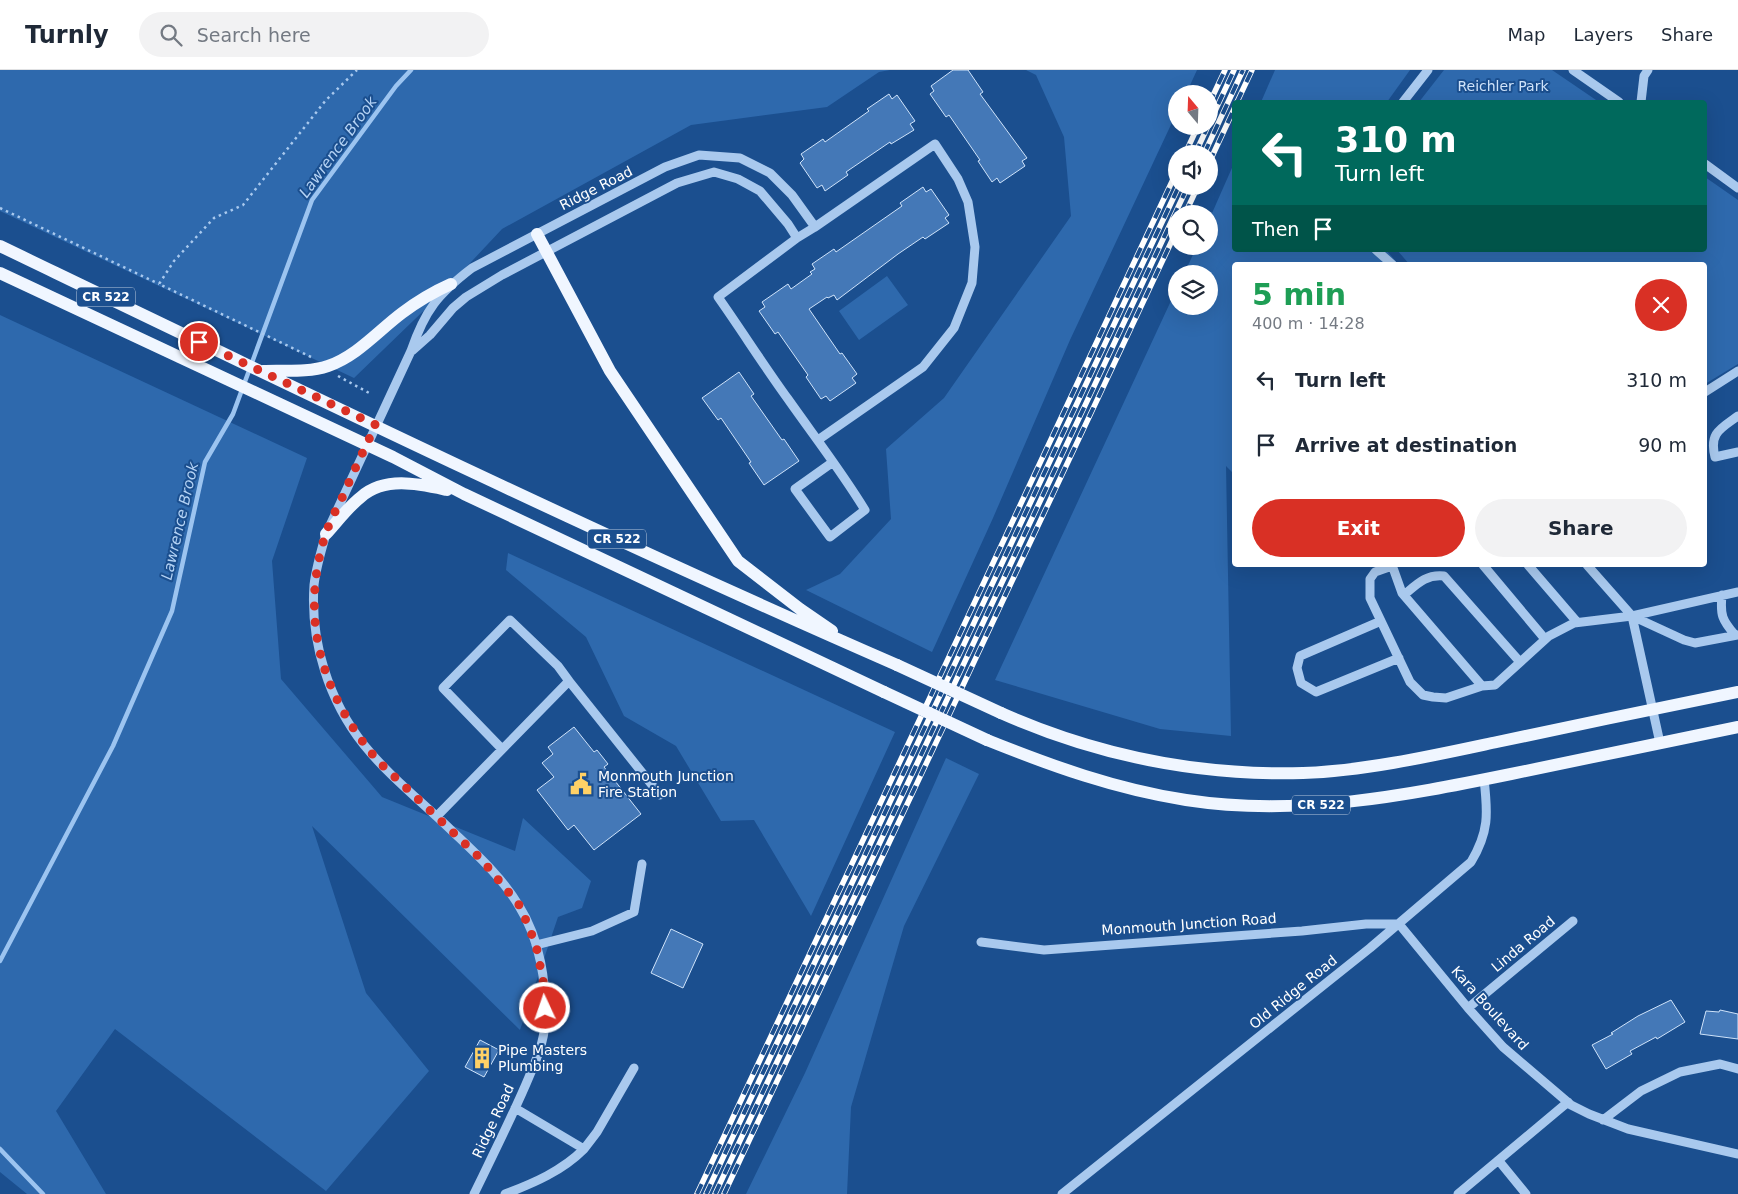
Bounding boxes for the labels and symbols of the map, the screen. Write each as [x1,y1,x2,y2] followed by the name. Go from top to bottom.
[1457,78,1549,94] park label: Reichler Park
[1168,85,1218,135] north arrow
[295,92,381,201] water label: Lawrence Brook
[557,163,635,213] street label: Ridge Road
[77,288,135,306] road number: CR 522
[178,321,220,363] pin
[158,459,203,582] water label: Lawrence Brook
[588,529,646,548] road number: CR 522
[598,768,734,800] place label: Monmouth Junction Fire Station
[568,771,594,797] public building icon: Monmouth Junction Fire Station
[1292,796,1350,814] road number: CR 522
[1101,910,1277,938] street label: Monmouth Junction Road
[1488,913,1558,975] street label: Linda Road
[1246,952,1340,1032] street label: Old Ridge Road
[1448,963,1532,1053] street label: Kara Boulevard
[518,981,570,1033] position arrow
[498,1042,587,1074] place label: Pipe Masters Plumbing
[469,1045,495,1071] building icon: Pipe Masters Plumbing
[469,1082,517,1160] street label: Ridge Road

